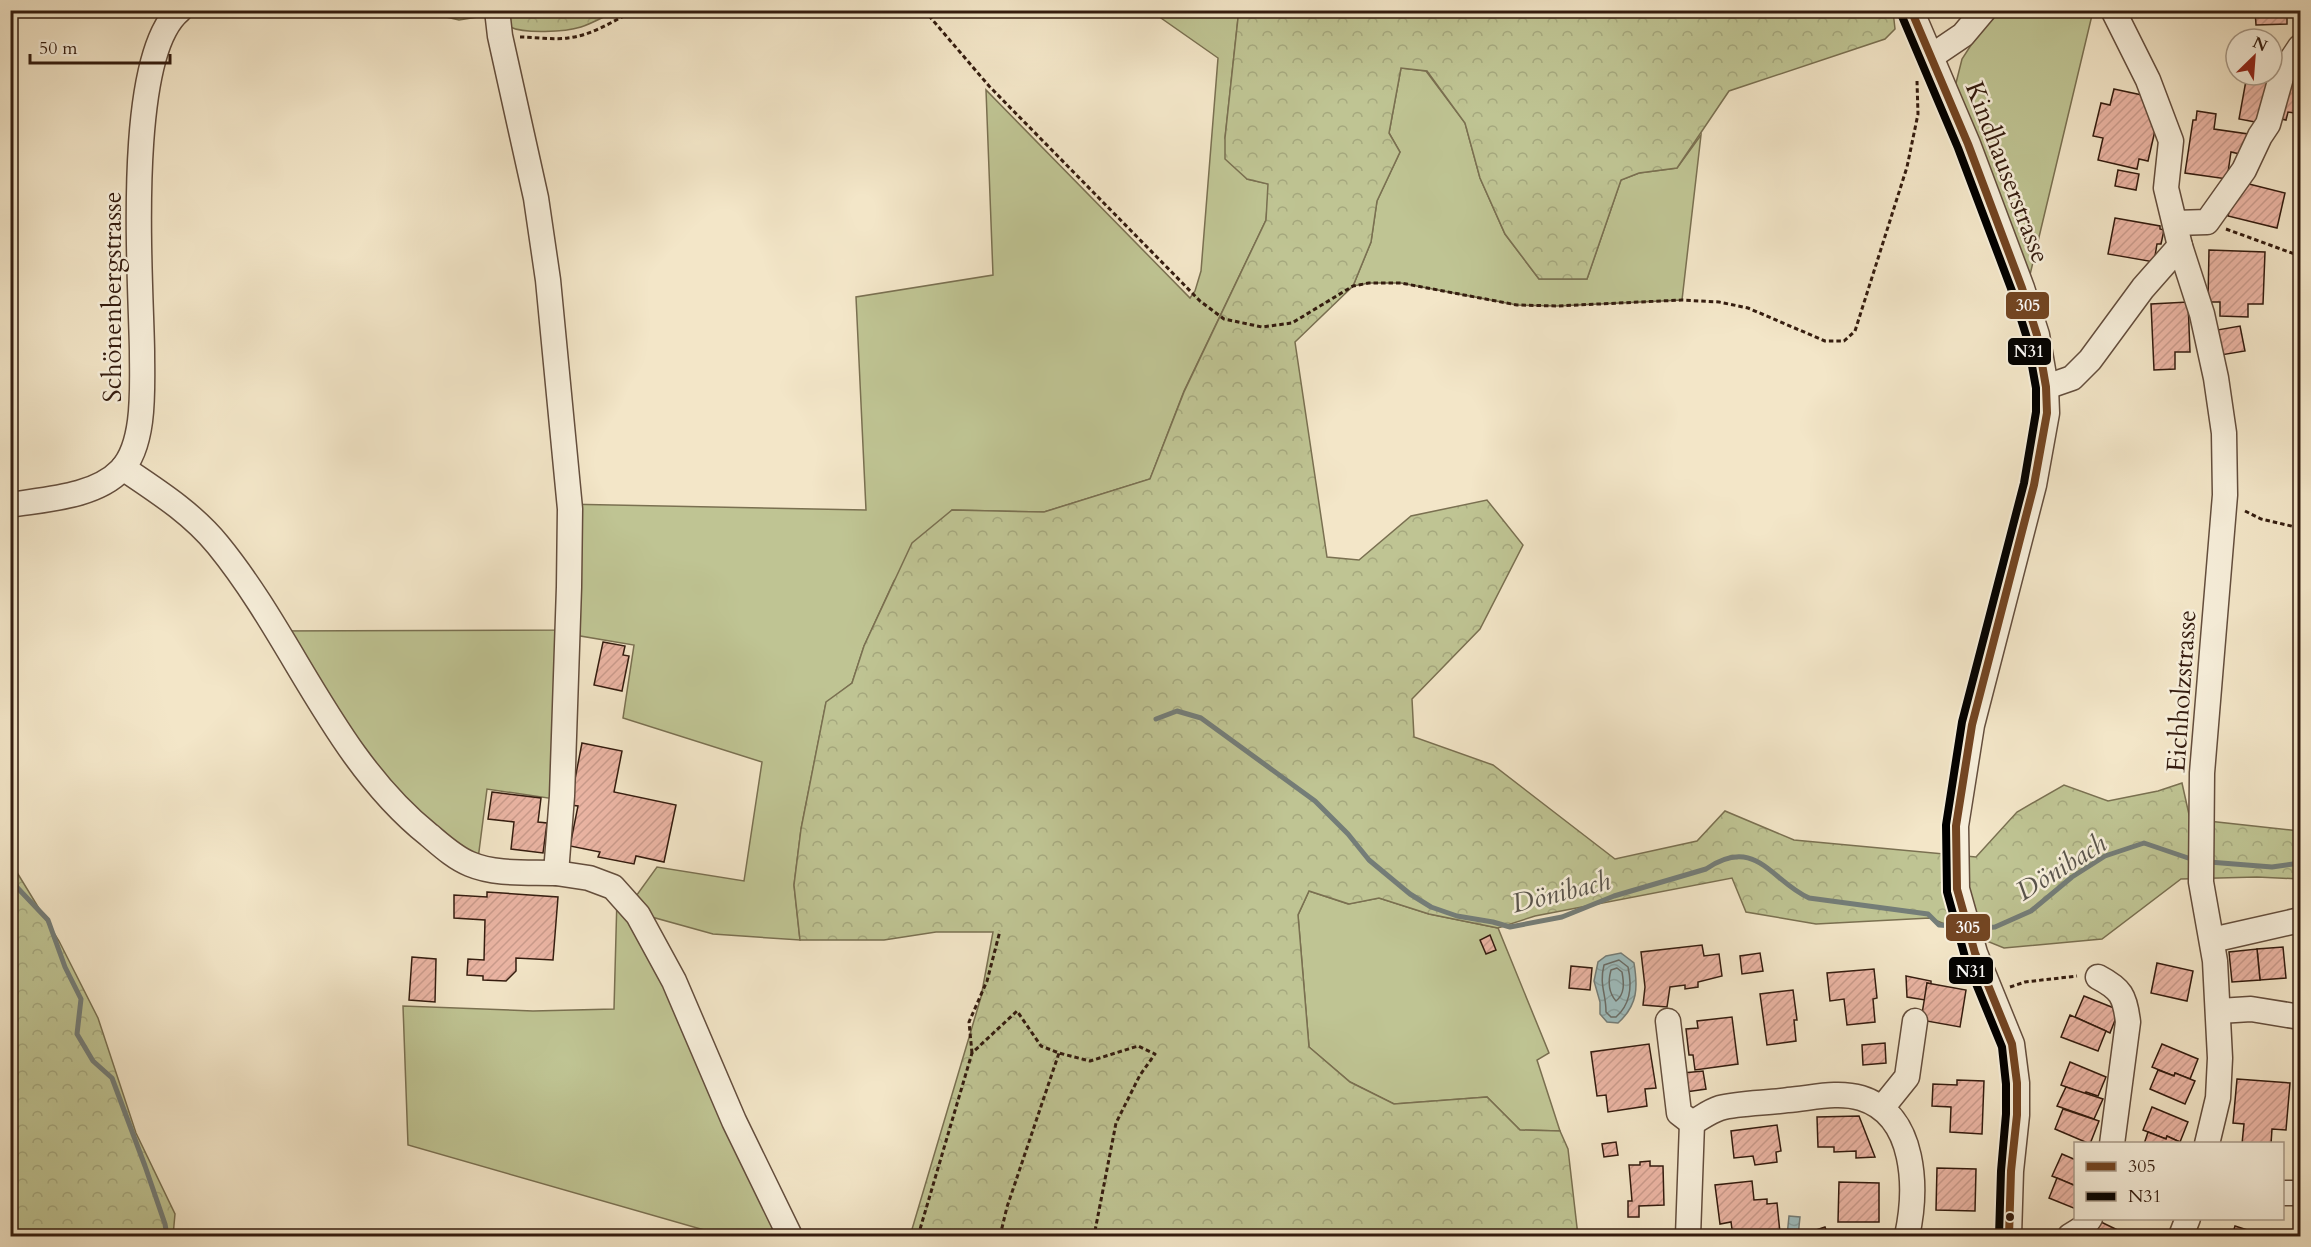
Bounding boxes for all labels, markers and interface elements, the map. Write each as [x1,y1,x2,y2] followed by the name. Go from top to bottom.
[30,27,170,65] scale bar
[2224,27,2284,87] north arrow
[2249,31,2271,57] text: N
[39,36,78,61] text: 50 m
[1957,76,2058,268] street label: Kindhauserstrasse
[95,191,130,403] street label: Schönenbergstrasse
[2005,291,2050,320] line badge: 305
[2016,295,2040,317] text: 305
[2007,337,2052,366] line badge: N31
[2014,341,2044,363] text: N31
[2158,609,2205,773] street label: Eichholzstrasse
[2009,825,2114,910] water label: Dönibach
[1508,862,1614,923] water label: Dönibach
[1945,913,1991,942] line badge: 305
[1956,917,1980,939] text: 305
[1948,956,1994,985] line badge: N31
[1956,961,1986,983] text: N31
[2074,1142,2284,1220] legend
[2128,1154,2156,1179] text: 305
[2128,1184,2162,1209] text: N31
[2004,1211,2016,1223] unlabelled marker

